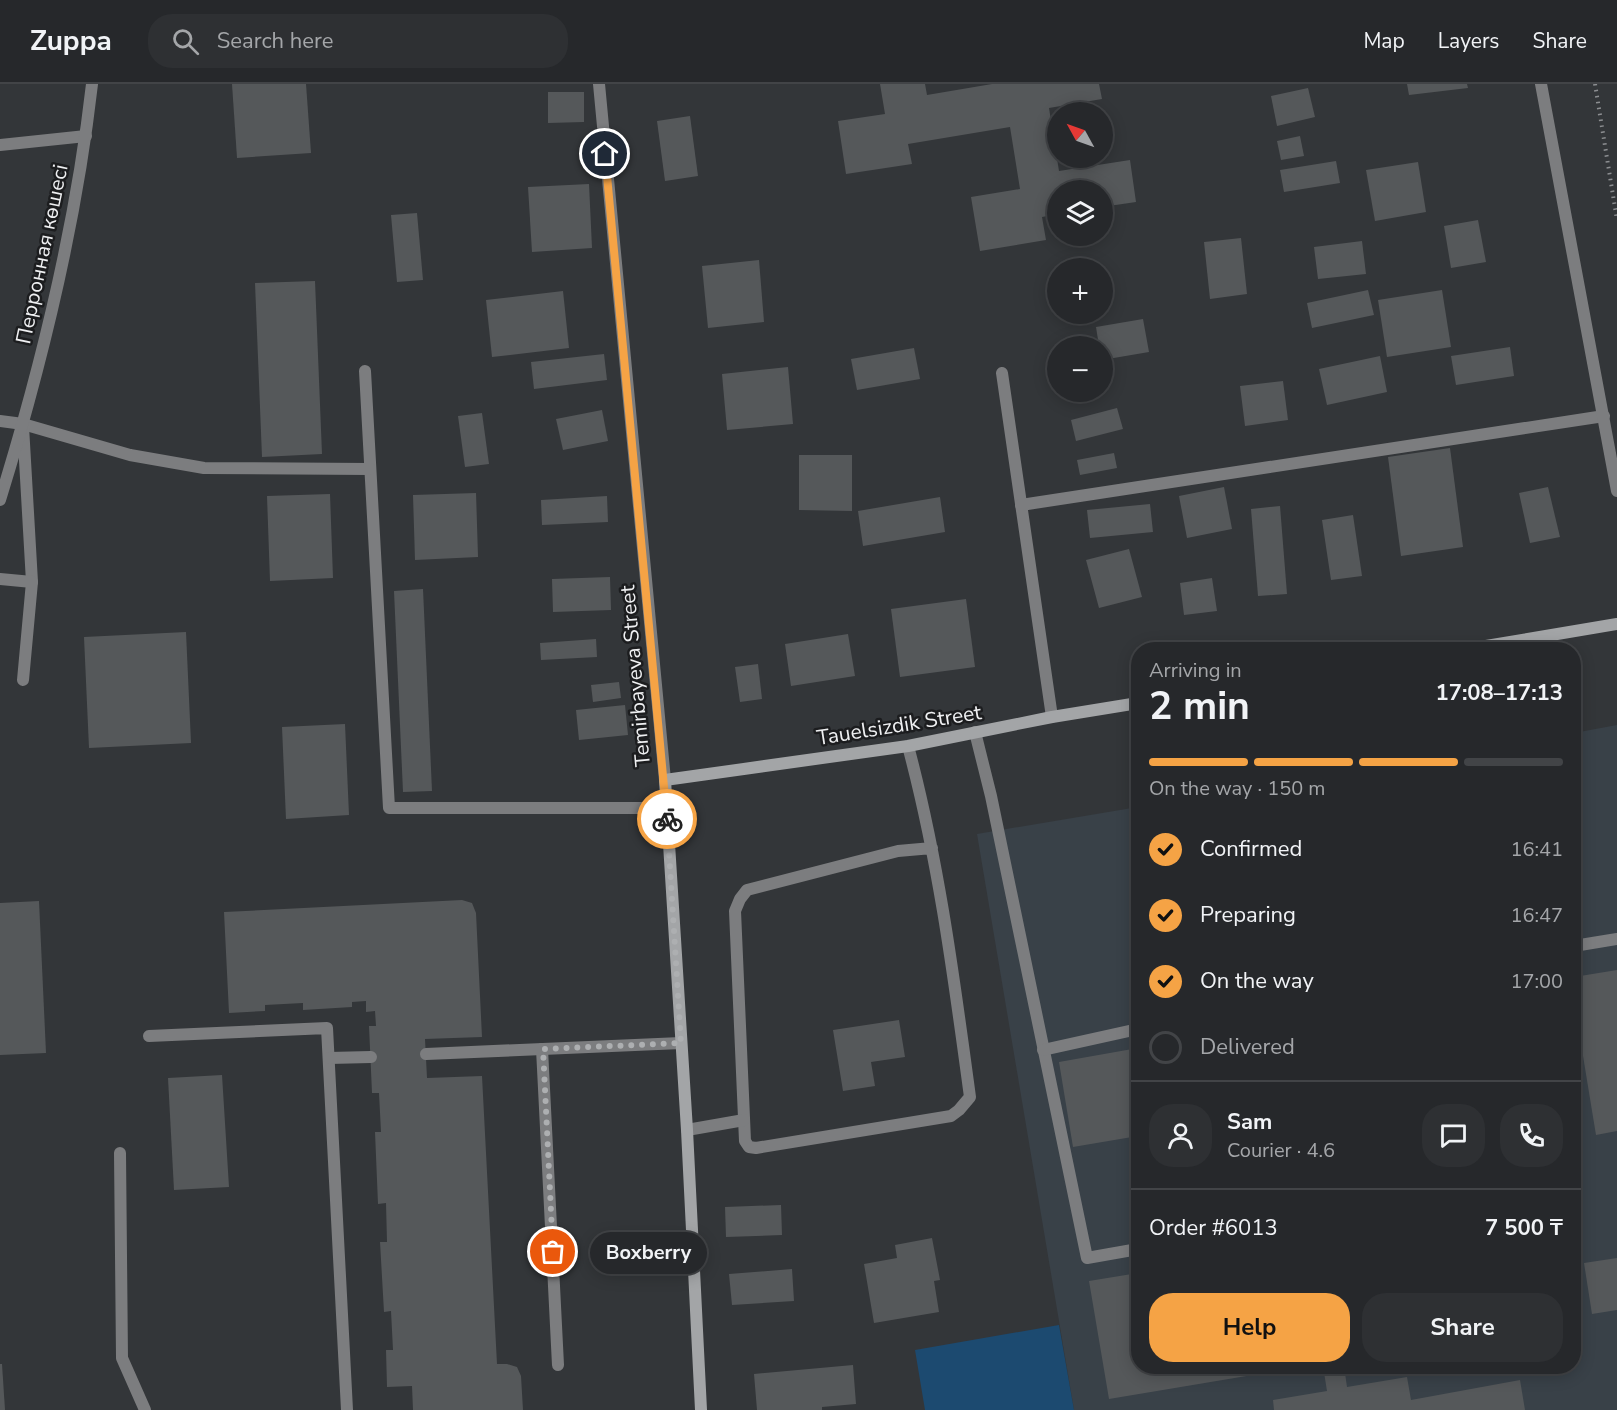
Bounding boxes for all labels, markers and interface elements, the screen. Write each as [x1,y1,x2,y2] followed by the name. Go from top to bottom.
[148,14,568,68] search box
[30,22,112,60] text: Zuppa
[169,25,202,58] icon: search
[217,26,333,56] text: Search here
[1363,27,1405,55] text: Map
[1438,27,1499,55] text: Layers
[1532,27,1587,55] text: Share
[1047,102,1113,168] north arrow
[1047,102,1113,402] map controls
[579,128,630,179] pin
[588,137,621,170] icon: home
[9,162,75,346] street label: Перронная көшесі
[1047,180,1113,246] button: layers
[1047,258,1113,324] button: +
[1047,336,1113,402] button: −
[613,584,657,768] street label: Temirbayeva Street
[1149,657,1242,684] text: Arriving in
[1435,678,1563,708] text: 17:08–17:13
[1149,680,1250,733] text: 2 min
[815,698,984,752] street label: Tauelsіzdіk Street
[1149,775,1325,802] text: On the way · 150 m
[637,789,697,849] courier
[651,803,684,836] icon: bike
[1149,833,1182,866] icon: check
[1200,834,1302,864] text: Confirmed
[1510,836,1563,863] text: 16:41
[1149,899,1182,932] icon: check
[1200,900,1296,930] text: Preparing
[1510,902,1563,929] text: 16:47
[1149,965,1182,998] icon: check
[1200,966,1314,996] text: On the way
[1510,968,1563,995] text: 17:00
[1200,1032,1295,1062] text: Delivered
[1149,1104,1212,1167] button: person
[1422,1104,1485,1167] button: chat
[1500,1104,1563,1167] button: phone
[1227,1107,1272,1137] text: Sam
[1227,1137,1335,1164] text: Courier · 4.6
[1149,1213,1278,1243] text: Order #6013
[1485,1213,1563,1243] text: 7 500 ₸
[527,1226,578,1277] pin
[589,1231,706,1273] callout: Boxberry
[536,1235,569,1268] icon: bag
[606,1239,691,1266] text: Boxberry
[1149,1293,1350,1362] button: Help
[1362,1293,1563,1362] button: Share

